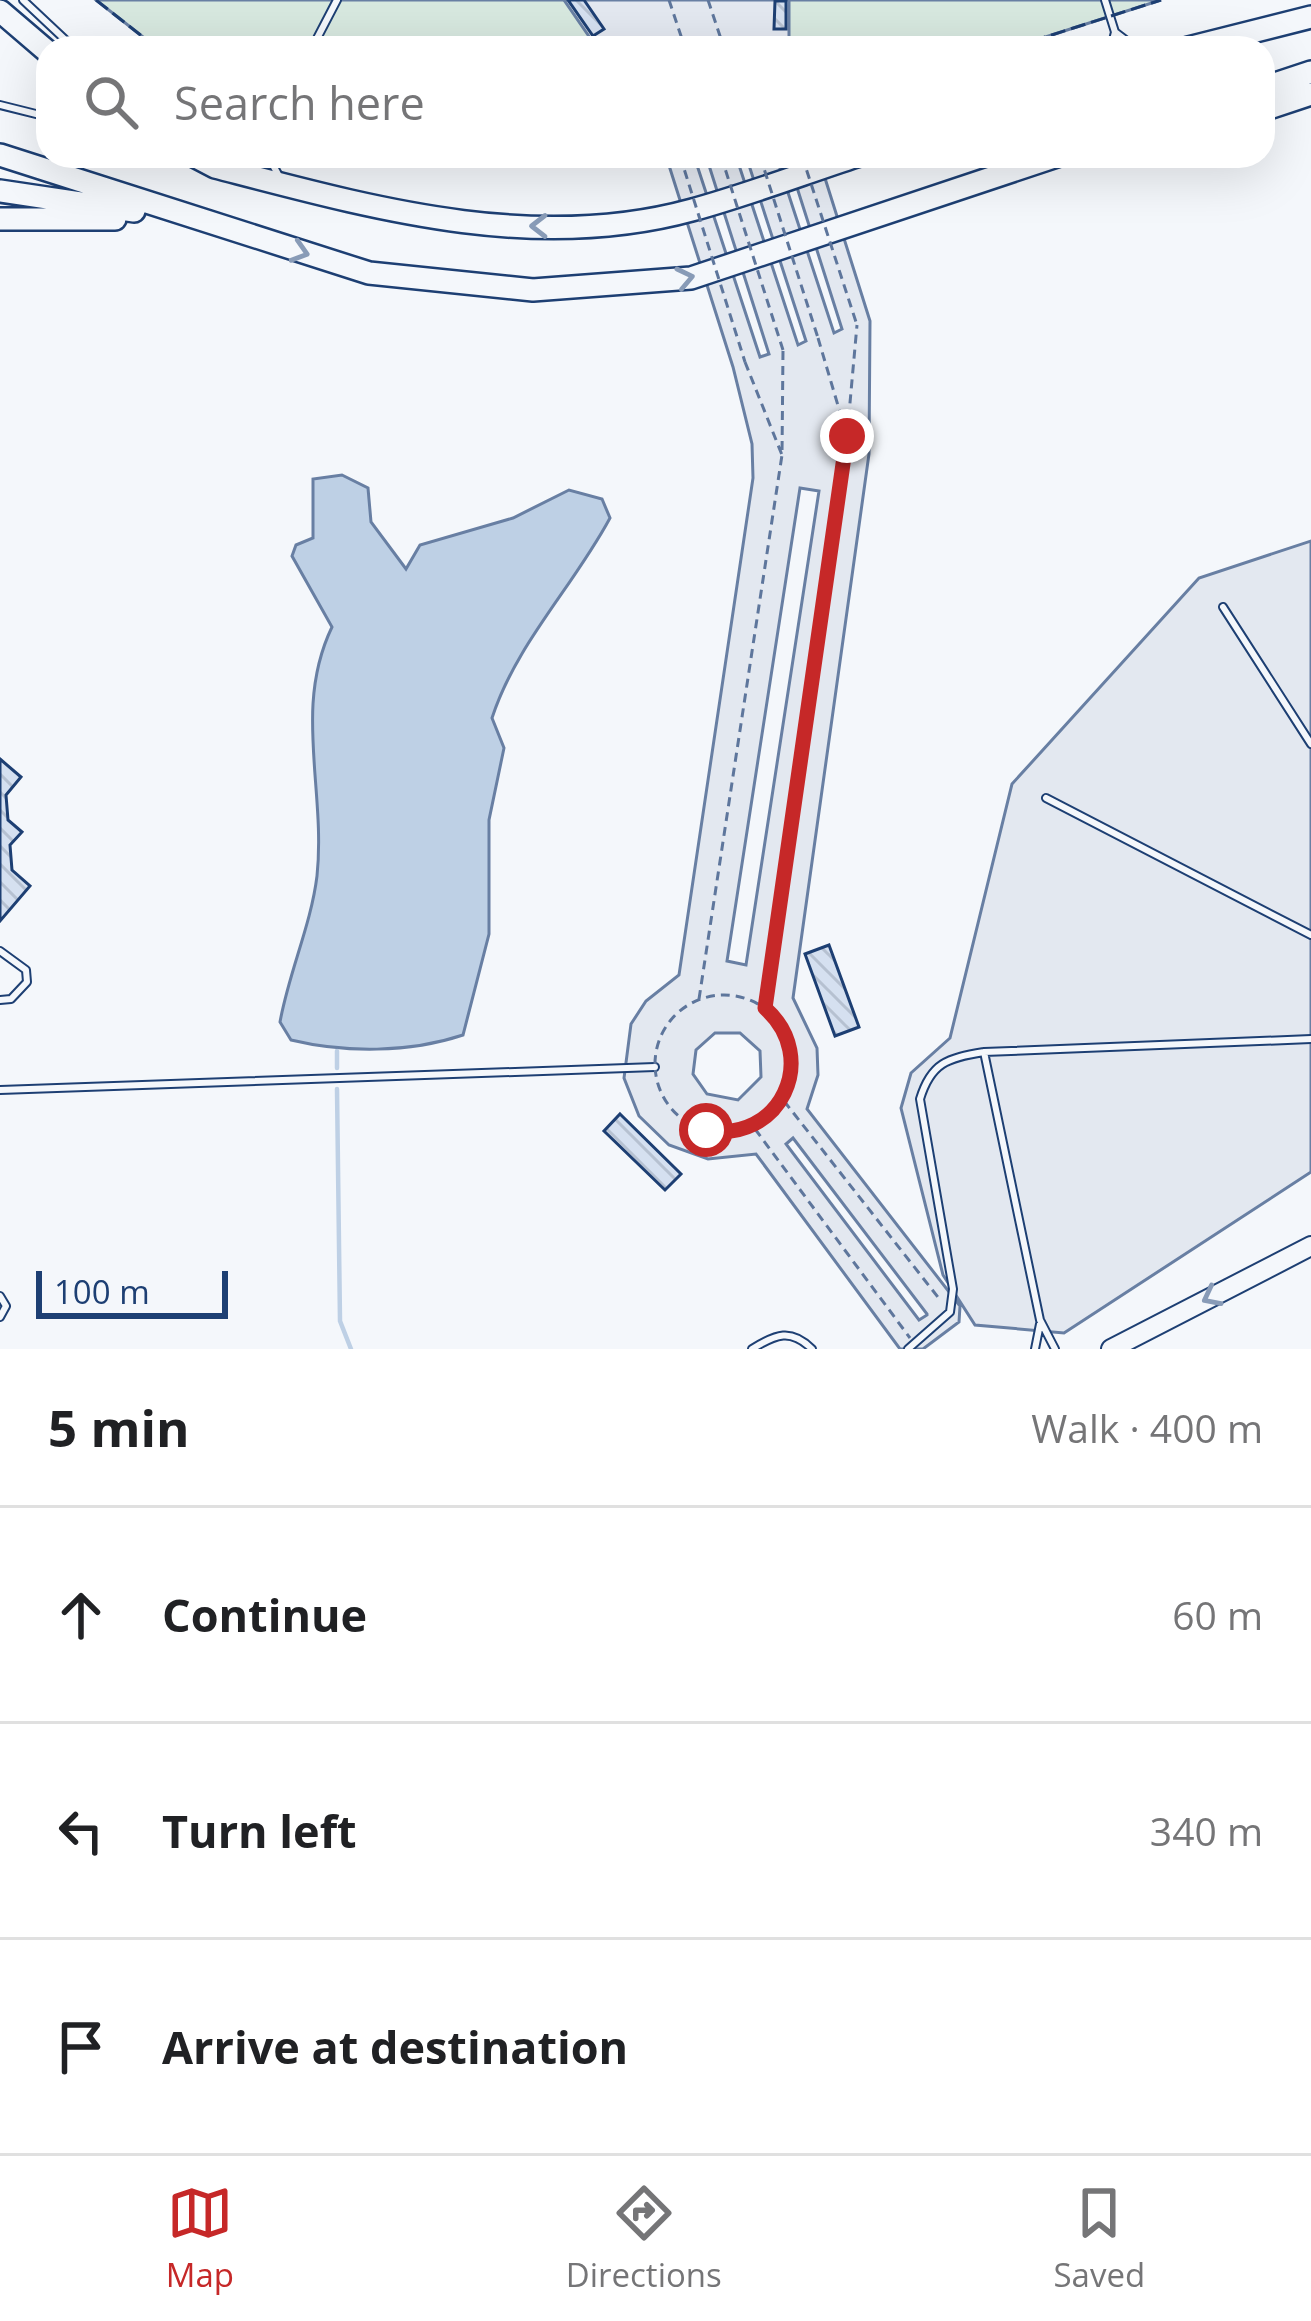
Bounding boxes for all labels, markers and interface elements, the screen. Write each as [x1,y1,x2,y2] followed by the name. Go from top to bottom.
[36,36,1275,168] search box
[78,69,144,135] icon: search
[174,72,425,133] text: Search here
[529,213,547,239] one-way arrow
[289,238,310,263] one-way arrow
[674,267,694,292] one-way arrow
[820,409,874,463] route end
[679,1103,733,1157] route start
[36,1265,228,1318] scale bar
[54,1269,150,1314] text: 100 m
[1202,1283,1224,1306] one-way arrow
[48,1392,190,1462] text: 5 min
[1031,1401,1263,1454] text: Walk · 400 m
[48,1582,114,1648] icon: ahead
[162,1584,367,1645] text: Continue
[1172,1588,1263,1641] text: 60 m
[48,1798,114,1864] icon: left
[162,1800,357,1861] text: Turn left
[1150,1804,1263,1857] text: 340 m
[48,2014,114,2080] icon: arrive
[162,2016,628,2077] text: Arrive at destination
[166,2180,234,2297] tab: Map
[566,2180,722,2297] tab: Directions
[1053,2180,1145,2297] tab: Saved

